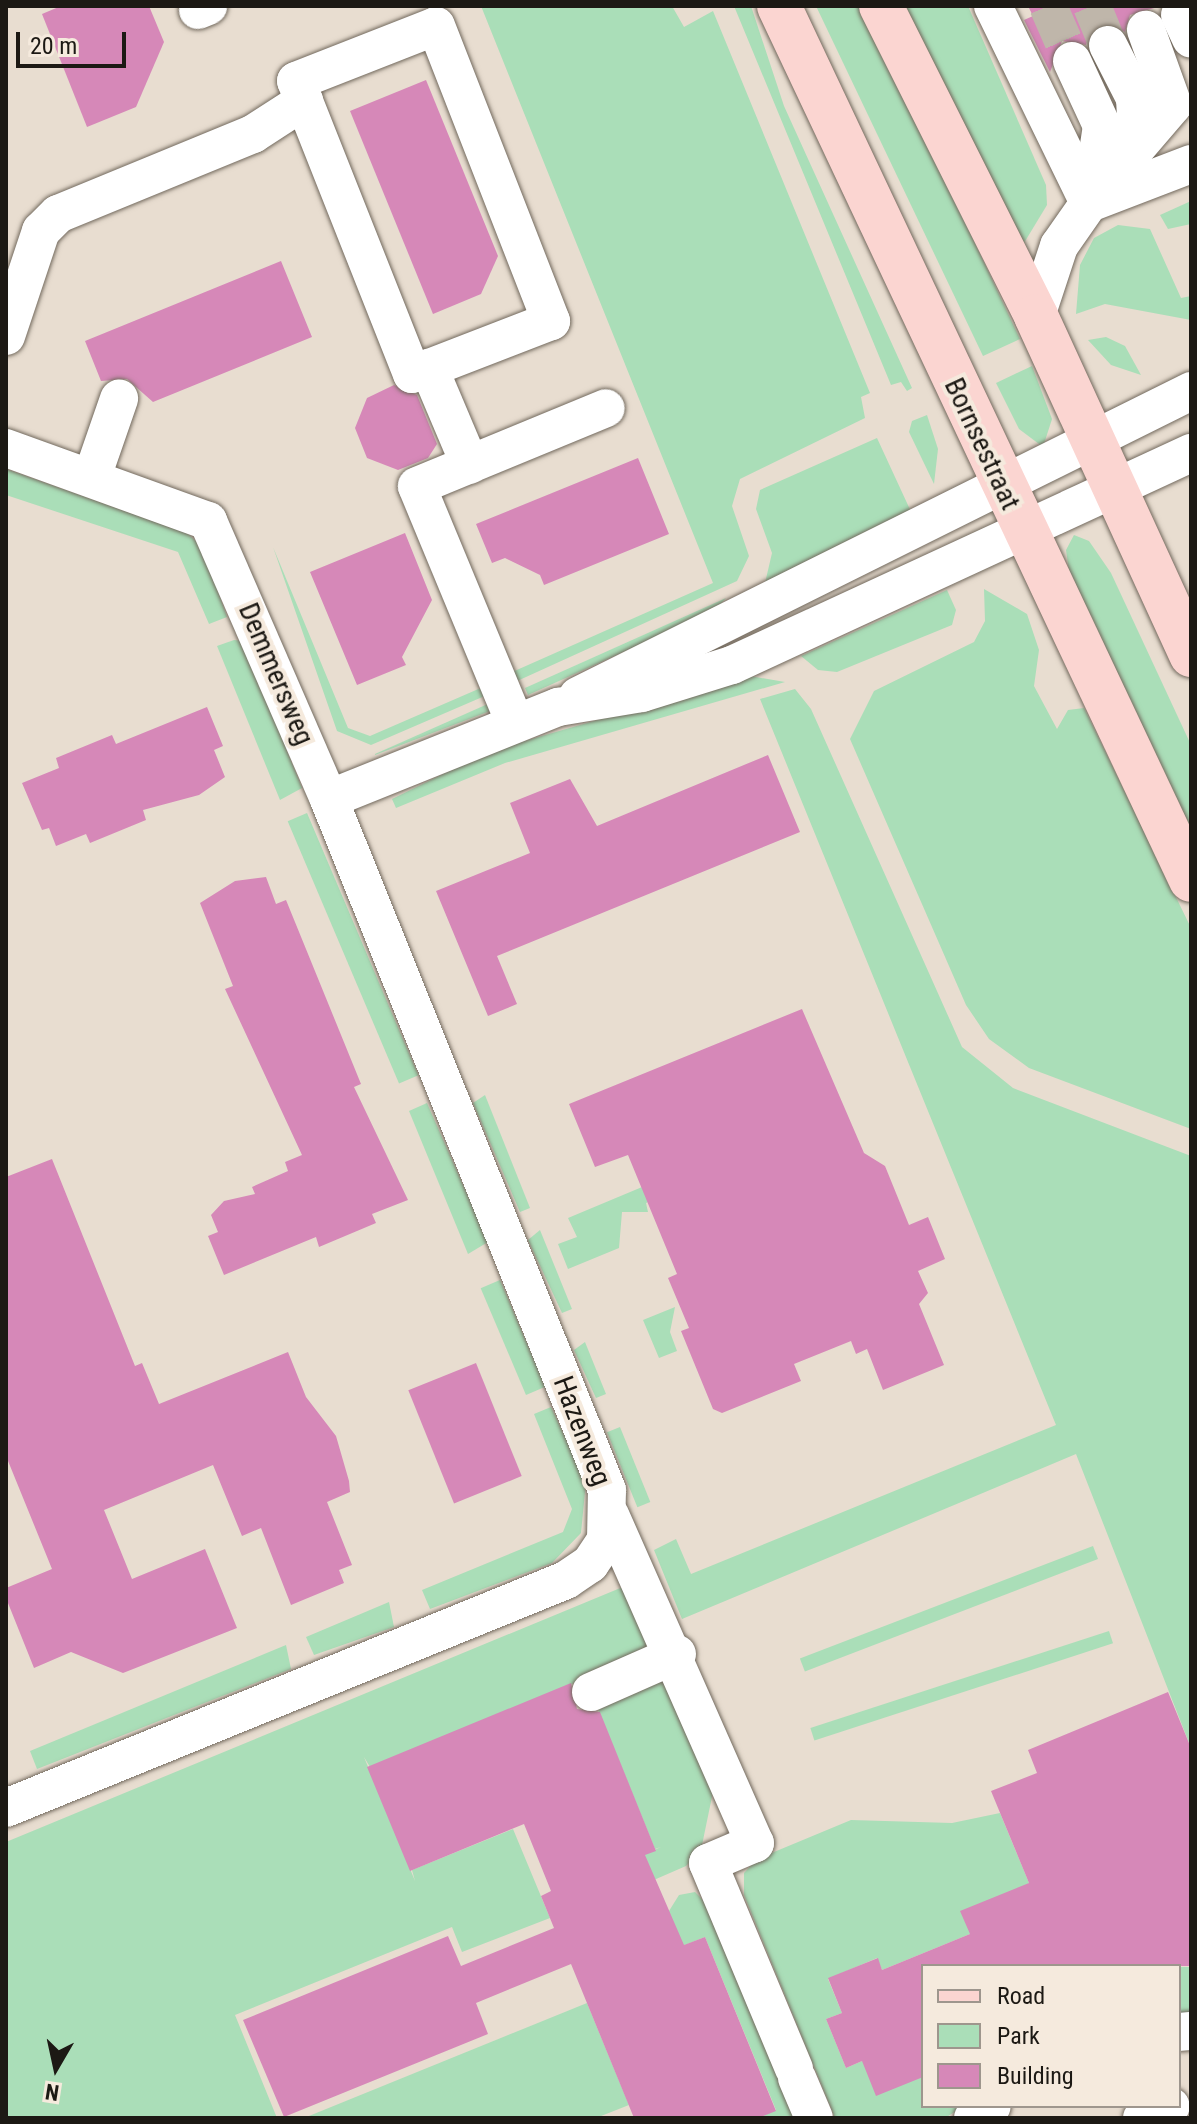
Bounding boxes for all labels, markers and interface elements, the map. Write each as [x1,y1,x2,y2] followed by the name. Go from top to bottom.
[20,16,130,66] scale bar
[30,32,77,60] text: 20 m
[937,373,1027,515] street label: Bornsestraat
[231,598,321,750] street label: Demmersweg
[546,1371,618,1491] street label: Hazenweg
[921,1964,1181,2108] legend
[997,1982,1045,2010] text: Road
[997,2022,1040,2050] text: Park
[16,2028,96,2108] north arrow
[997,2062,1074,2090] text: Building
[44,2079,61,2106] text: N

